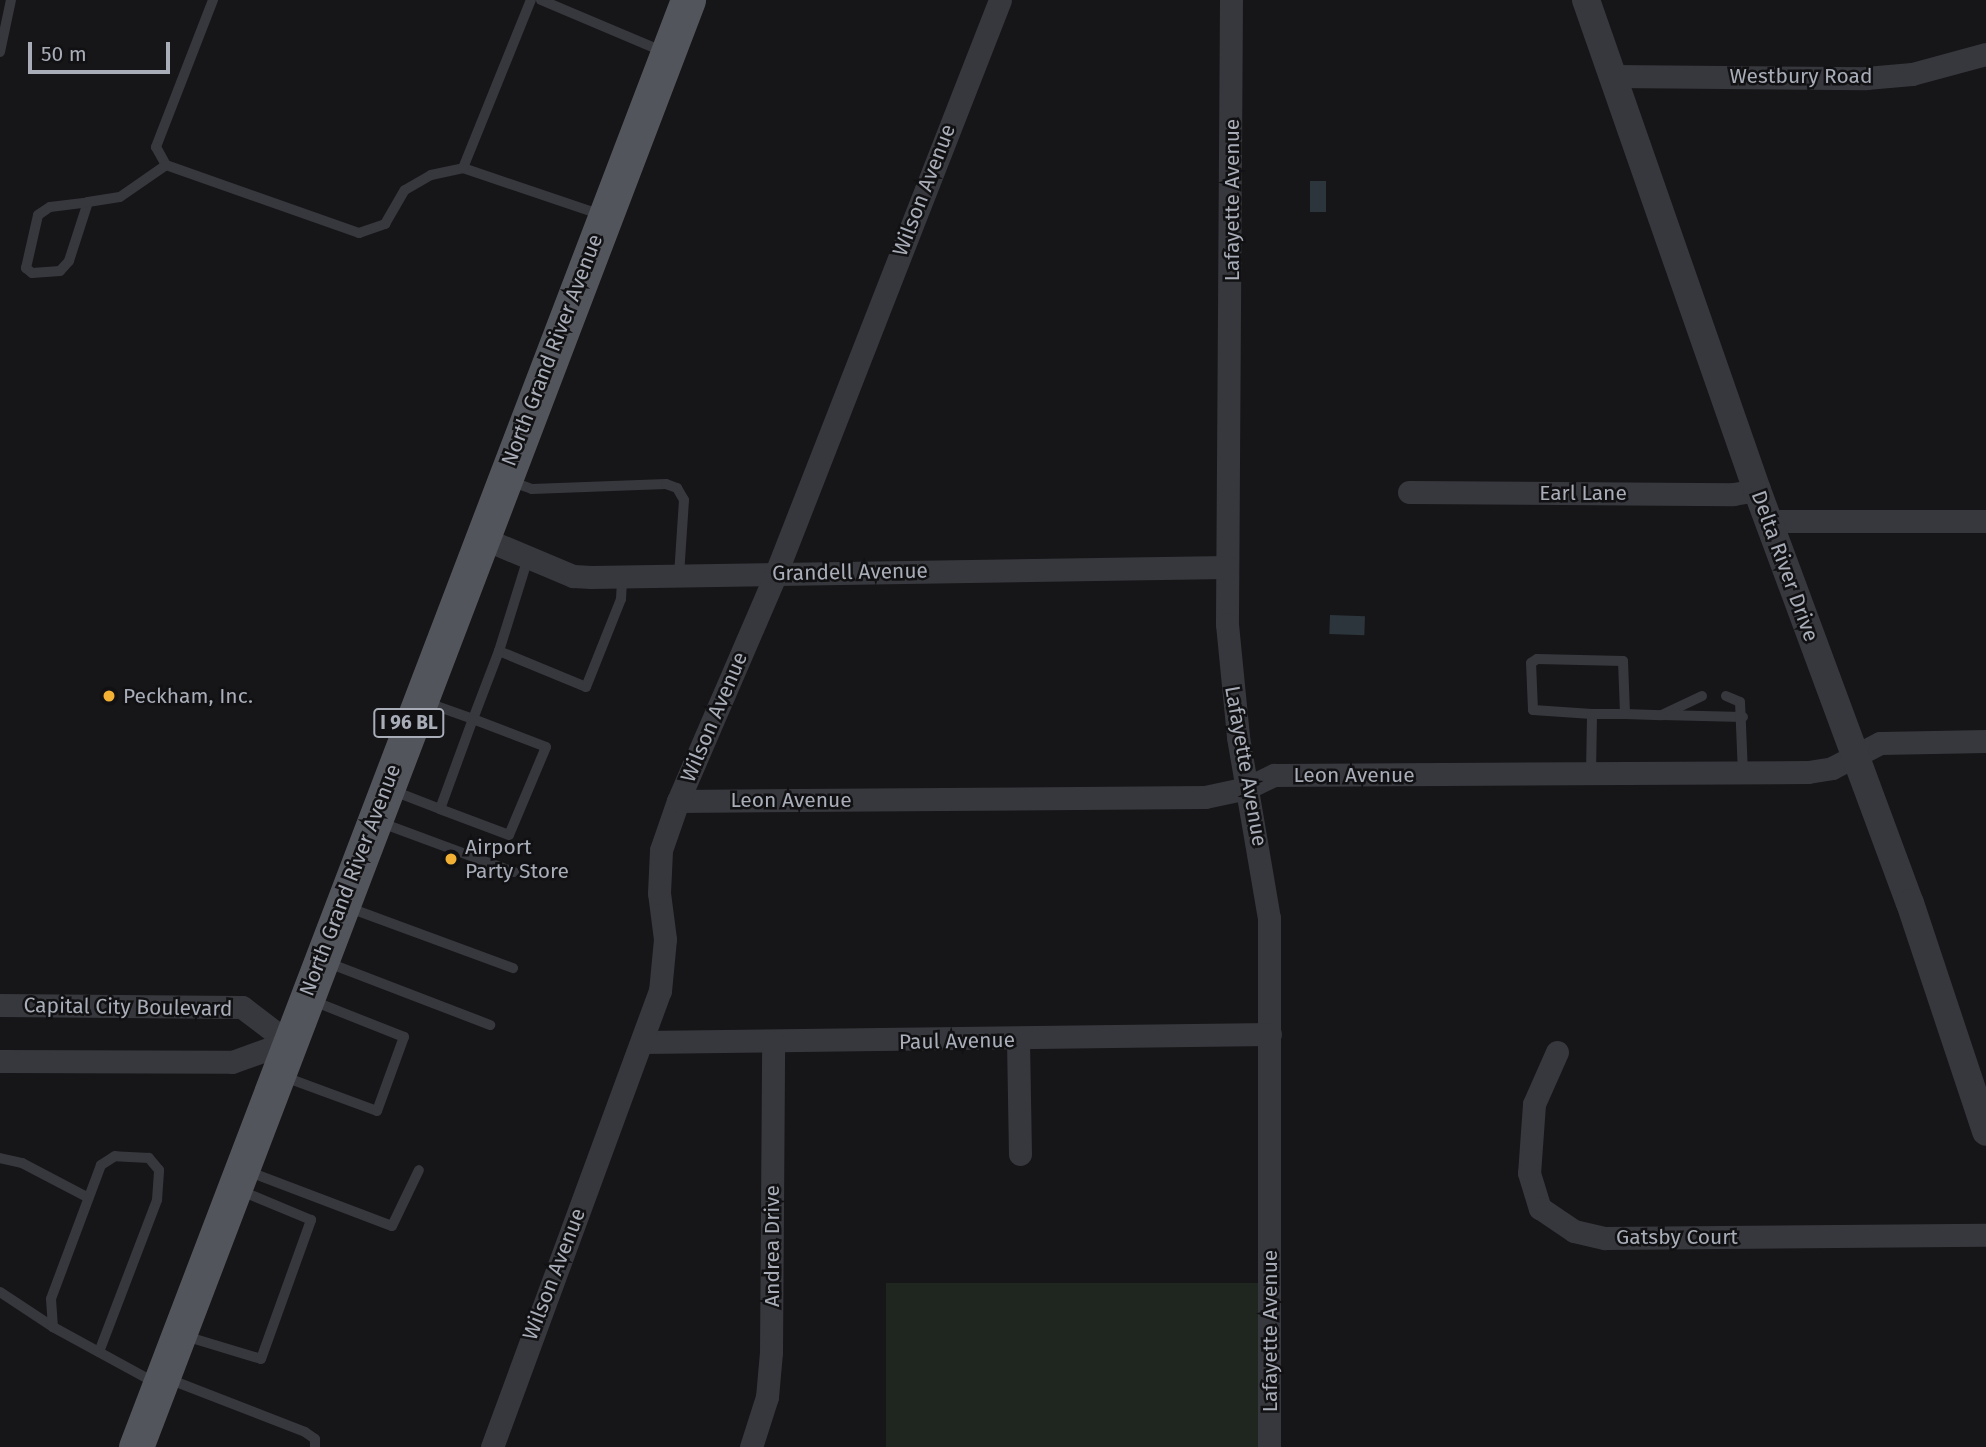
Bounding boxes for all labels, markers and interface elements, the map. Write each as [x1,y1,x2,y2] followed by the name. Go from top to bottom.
[32,28,173,72] scale bar
[41,41,87,67] text: 50 m
[1729,63,1873,89] street label: Westbury Road
[1219,119,1245,281] street label: Lafayette Avenue
[887,121,961,259] street label: Wilson Avenue
[496,231,608,469] street label: North Grand River Avenue
[1539,480,1627,506] street label: Earl Lane
[1746,487,1824,645] street label: Delta River Drive
[772,558,928,586] street label: Grandell Avenue
[675,648,753,786] street label: Wilson Avenue
[123,683,253,709] place label: Peckham, Inc.
[1219,684,1273,848] street label: Lafayette Avenue
[101,688,117,704] marker: Peckham, Inc.
[372,708,446,738] road number: I 96 BL
[294,761,406,999] street label: North Grand River Avenue
[1293,762,1415,788] street label: Leon Avenue
[730,787,852,813] street label: Leon Avenue
[465,834,569,884] place label: Airport Party Store
[443,851,459,867] marker: Airport Party Store
[23,993,233,1021] street label: Capital City Boulevard
[899,1027,1015,1055] street label: Paul Avenue
[759,1185,785,1307] street label: Andrea Drive
[517,1205,591,1343] street label: Wilson Avenue
[1616,1224,1738,1250] street label: Gatsby Court
[1257,1250,1283,1412] street label: Lafayette Avenue

